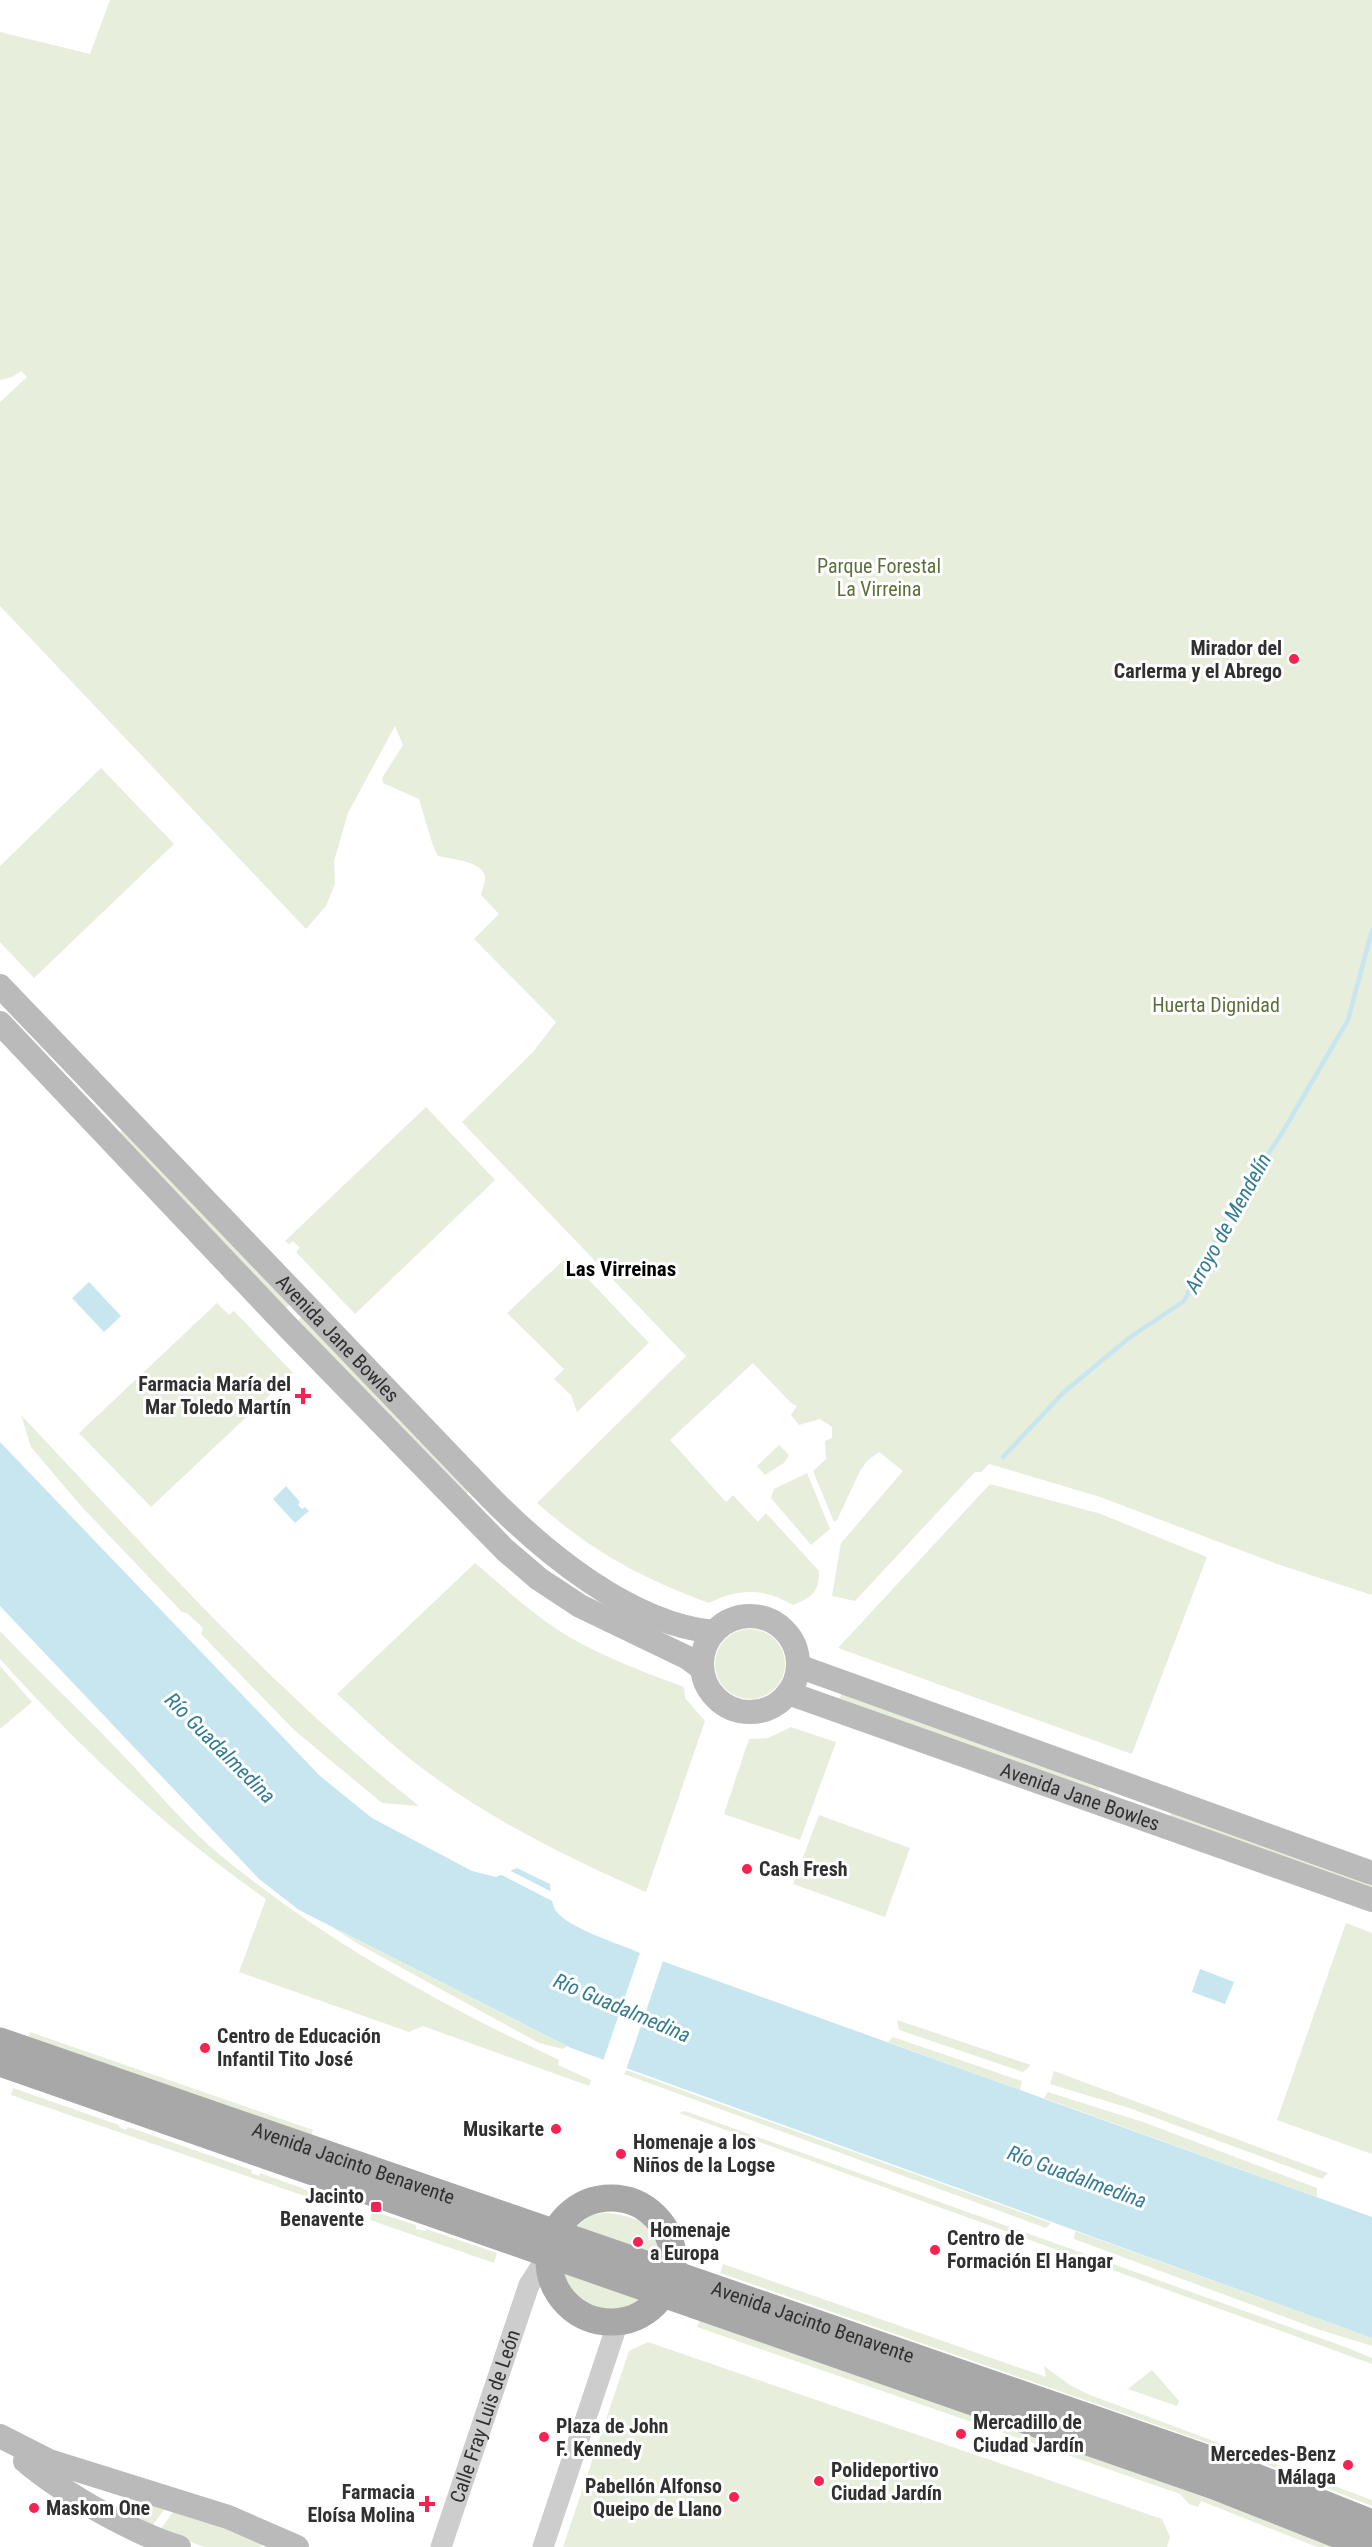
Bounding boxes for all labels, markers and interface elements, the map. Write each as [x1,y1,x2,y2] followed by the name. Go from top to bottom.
[817,554,941,601] park label: Parque Forestal La Virreina
[1114,636,1282,683] place label: Mirador del Carlerma y el Abrego
[1287,652,1301,666] marker: Mirador del Carlerma y el Abrego
[1152,993,1280,1017] park label: Huerta Dignidad
[1179,1149,1276,1298] water label: Arroyo de Mendelín
[566,1257,676,1281] district label: Las Virreinas
[271,1270,404,1407] street label: Avenida Jane Bowles
[138,1372,291,1419] place label: Farmacia María del Mar Toledo Martín
[296,1389,310,1403] marker: Farmacia María del Mar Toledo Martín
[160,1688,280,1808] water label: Río Guadalmedina
[997,1757,1163,1836] street label: Avenida Jane Bowles
[759,1857,848,1881] place label: Cash Fresh
[740,1862,754,1876] marker: Cash Fresh
[550,1968,694,2048] water label: Río Guadalmedina
[217,2024,381,2071] place label: Centro de Educación Infantil Tito José
[198,2041,212,2055] marker: Centro de Educación Infantil Tito José
[249,2117,457,2209] street label: Avenida Jacinto Benavente
[463,2117,544,2141] place label: Musikarte
[549,2122,563,2136] marker: Musikarte
[633,2130,775,2177] place label: Homenaje a los Niños de la Logse
[1004,2141,1150,2213] water label: Río Guadalmedina
[614,2147,628,2161] marker: Homenaje a los Niños de la Logse
[280,2184,364,2231] place label: Jacinto Benavente
[369,2200,383,2214] marker: Jacinto Benavente
[650,2218,730,2265] place label: Homenaje a Europa
[947,2226,1113,2273] place label: Centro de Formación El Hangar
[631,2235,645,2249] marker: Homenaje a Europa
[928,2243,942,2257] marker: Centro de Formación El Hangar
[708,2276,917,2368] street label: Avenida Jacinto Benavente
[445,2327,525,2506] street label: Calle Fray Luis de León
[973,2410,1084,2457] place label: Mercadillo de Ciudad Jardín
[556,2414,668,2461] place label: Plaza de John F. Kennedy
[954,2427,968,2441] marker: Mercadillo de Ciudad Jardín
[537,2430,551,2444] marker: Plaza de John F. Kennedy
[1211,2442,1336,2489] place label: Mercedes-Benz Málaga
[831,2458,942,2505] place label: Polideportivo Ciudad Jardín
[1341,2458,1355,2472] marker: Mercedes-Benz Málaga
[585,2474,722,2521] place label: Pabellón Alfonso Queipo de Llano
[812,2474,826,2488] marker: Polideportivo Ciudad Jardín
[307,2480,415,2527] place label: Farmacia Eloísa Molina
[727,2490,741,2504] marker: Pabellón Alfonso Queipo de Llano
[46,2496,150,2520] place label: Maskom One
[420,2497,434,2511] marker: Farmacia Eloísa Molina
[27,2501,41,2515] marker: Maskom One

